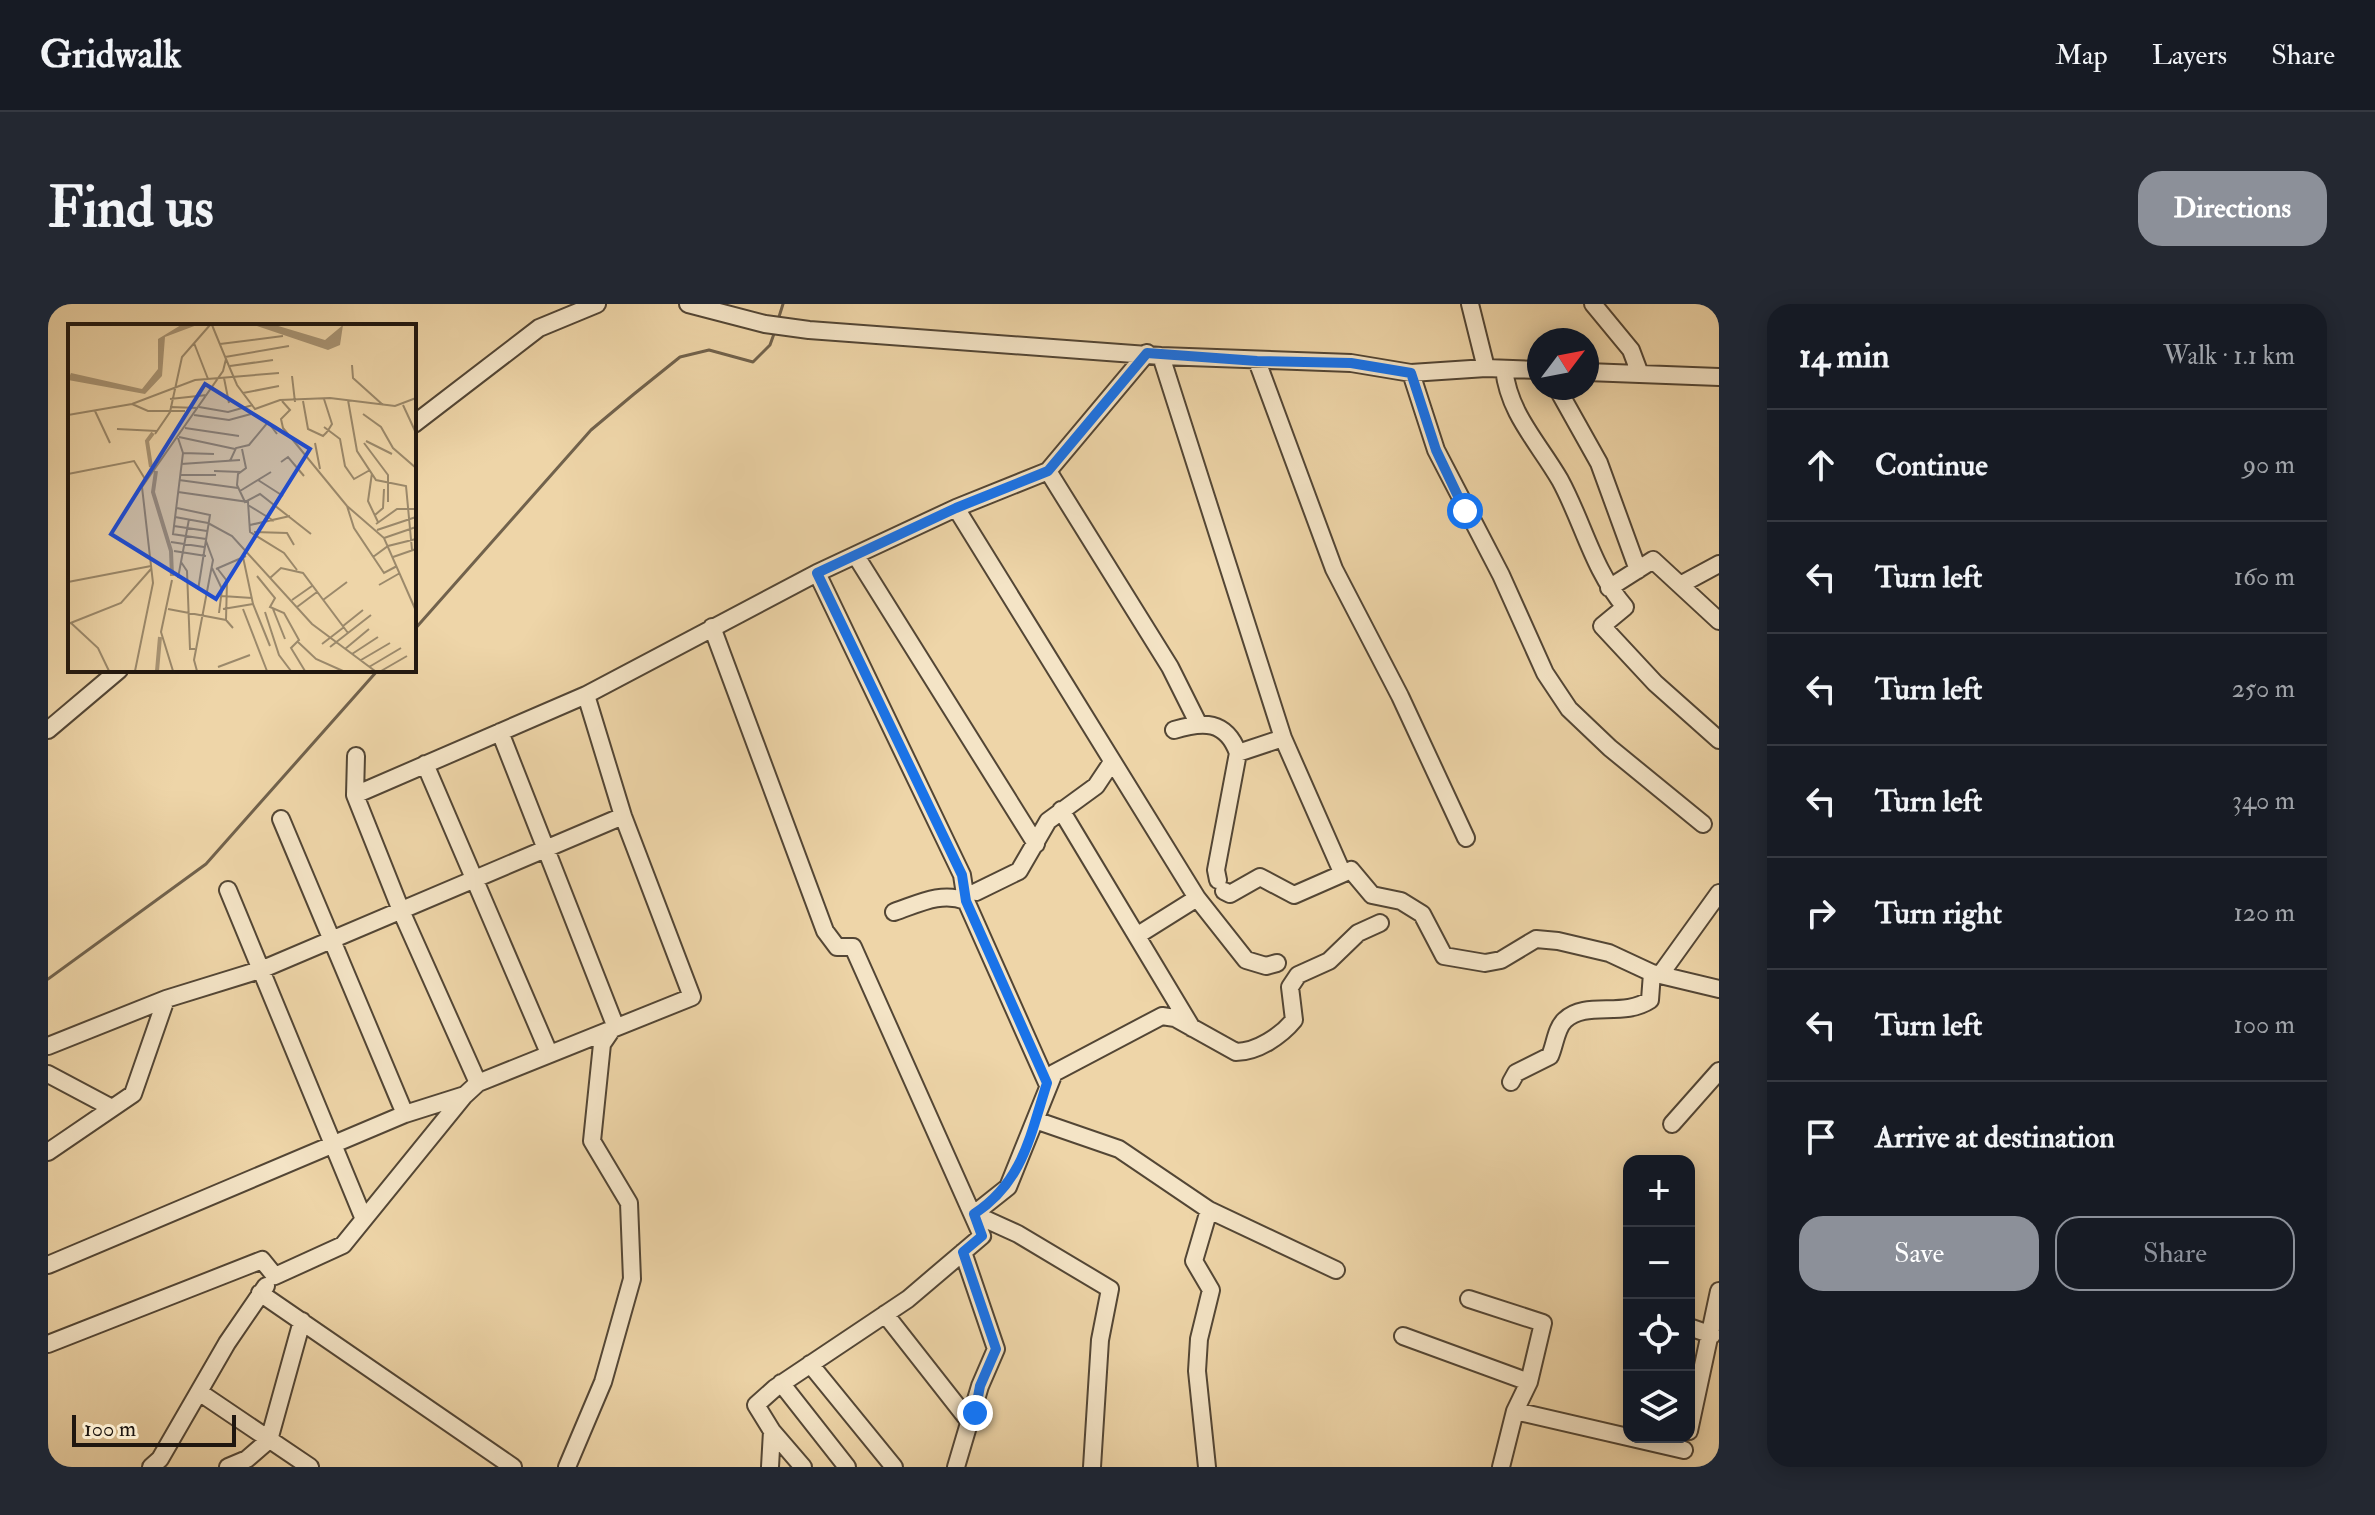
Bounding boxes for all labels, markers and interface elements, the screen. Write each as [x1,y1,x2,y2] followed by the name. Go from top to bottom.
[40,31,181,79] text: Gridwalk
[2055,38,2108,73] text: Map
[2152,38,2227,73] text: Layers
[2271,38,2335,73] text: Share
[2138,171,2327,246] button: Directions
[48,173,214,244] text: Find us
[68,324,416,672] inset map
[1527,328,1599,400] north arrow
[1799,335,1890,378] text: 14 min
[2163,340,2295,372] text: Walk · 1.1 km
[1799,443,1843,487] icon: ahead
[1875,447,1988,484] text: Continue
[2243,449,2295,481] text: 90 m
[1447,493,1483,529] route start
[1799,555,1843,599] icon: left
[1875,559,1982,596] text: Turn left
[2234,561,2295,593] text: 160 m
[1799,667,1843,711] icon: left
[1875,671,1982,708] text: Turn left
[2232,673,2295,705] text: 250 m
[1799,779,1843,823] icon: left
[1875,783,1982,820] text: Turn left
[2232,785,2295,817] text: 340 m
[1799,891,1843,935] icon: right
[1875,895,2002,932] text: Turn right
[2234,897,2295,929] text: 120 m
[1799,1003,1843,1047] icon: left
[1875,1007,1982,1044] text: Turn left
[2234,1009,2295,1041] text: 100 m
[1799,1115,1843,1159] icon: arrive
[1875,1119,2115,1156] text: Arrive at destination
[1623,1155,1695,1443] map controls
[1623,1155,1695,1227] button: +
[1799,1216,2039,1291] button: Save
[2055,1216,2295,1291] button: Share
[1623,1227,1695,1299] button: −
[1623,1299,1695,1371] button: locate
[1623,1371,1695,1443] button: layers
[957,1395,993,1431] route end
[72,1411,236,1447] scale bar
[84,1415,136,1443] text: 100 m

